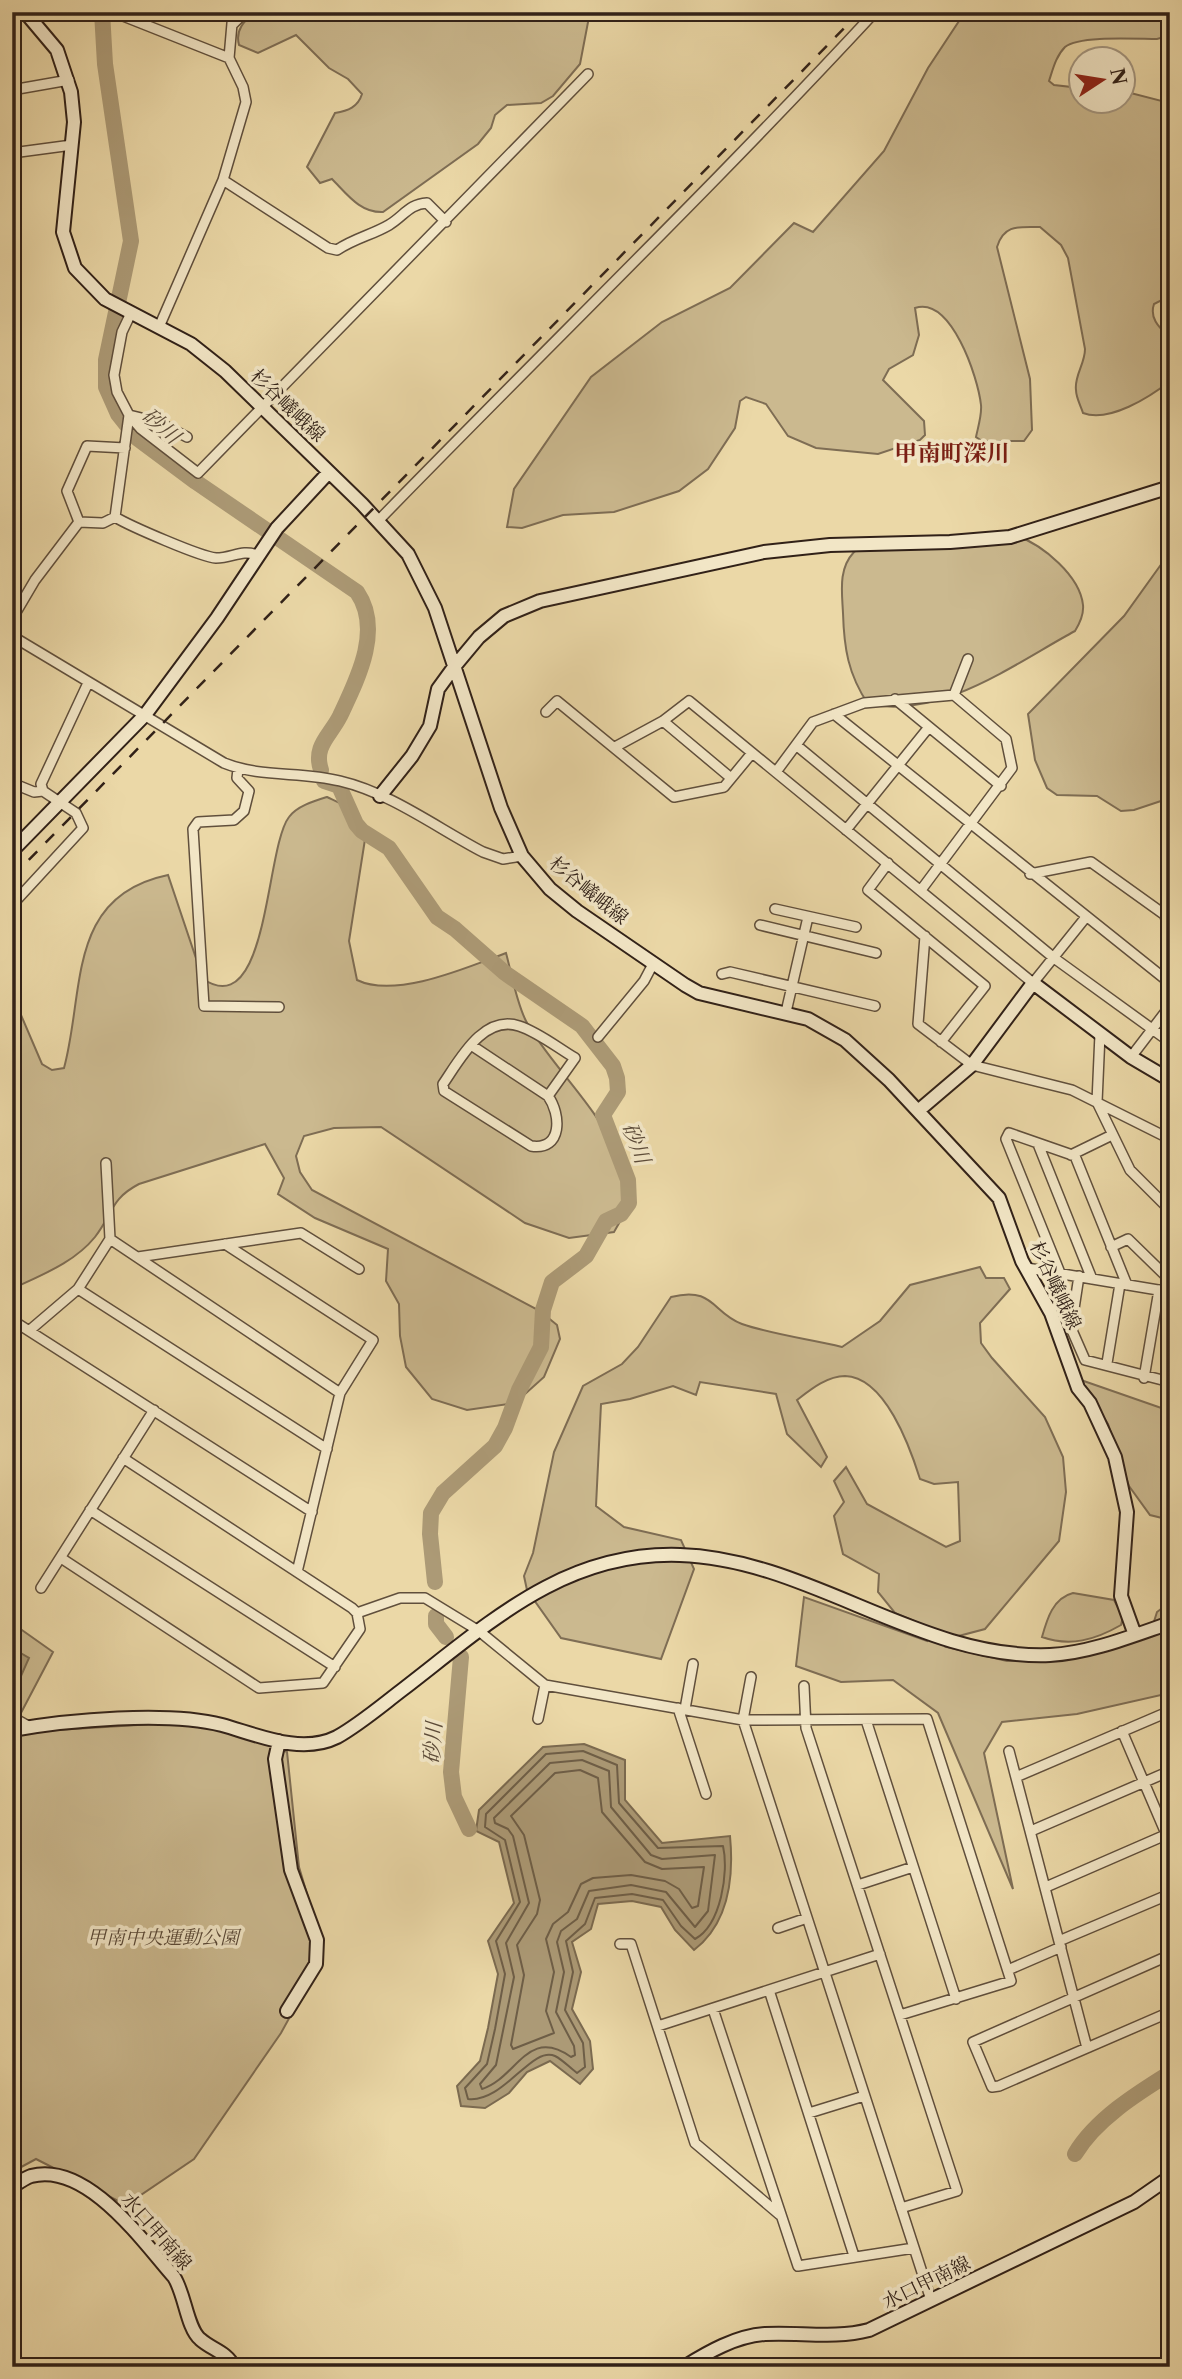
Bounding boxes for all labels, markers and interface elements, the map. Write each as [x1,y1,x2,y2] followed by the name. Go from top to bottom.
[1066,46,1136,116] north arrow
[1105,66,1131,87] text: N
[245,364,330,447] street label: 杉谷嶬峨線
[137,402,187,450] water label: 砂川
[895,439,1010,467] district label: 甲南町深川
[545,852,633,929] street label: 杉谷嶬峨線
[617,1119,656,1169] water label: 砂川
[1025,1237,1086,1333] street label: 杉谷嶬峨線
[419,1719,447,1765] water label: 砂川
[87,1926,242,1949] park label: 甲南中央運動公園
[117,2188,196,2275] street label: 水口甲南線
[878,2251,974,2314] street label: 水口甲南線

